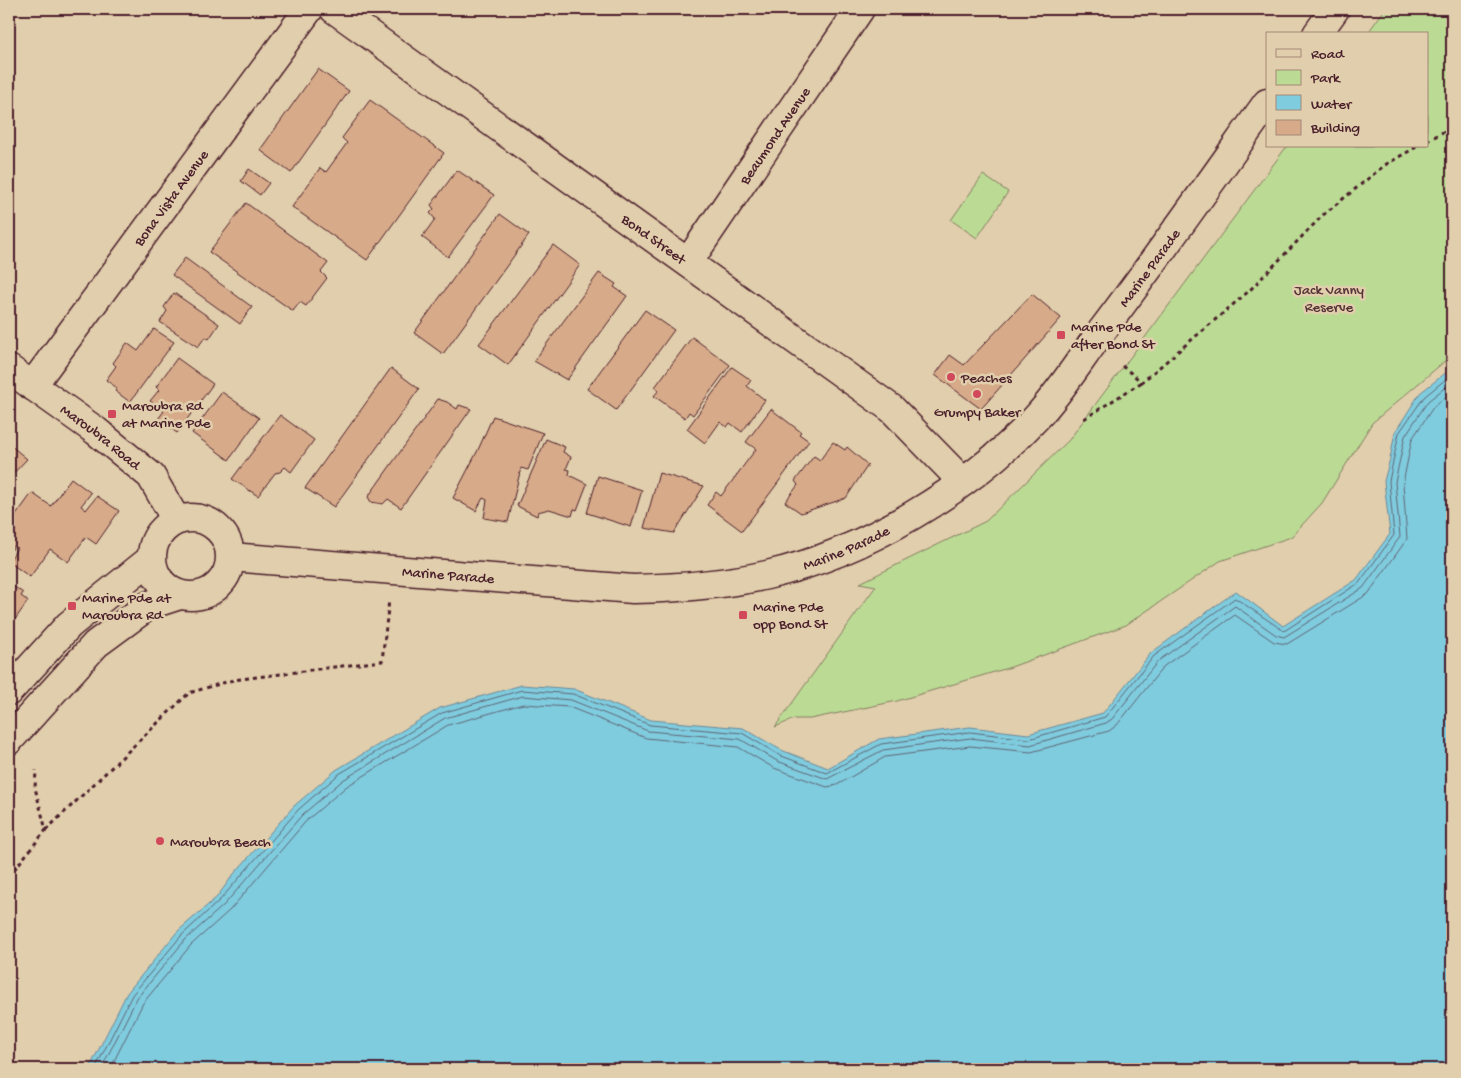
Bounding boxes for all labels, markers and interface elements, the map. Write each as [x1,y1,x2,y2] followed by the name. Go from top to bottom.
[1266,32,1428,148] legend
[1311,46,1345,64] text: Road
[1310,70,1341,88] text: Park
[736,84,816,189] street label: Beaumond Avenue
[1311,96,1353,114] text: Water
[1310,120,1360,138] text: Building
[130,147,214,251] street label: Bona Vista Avenue
[617,210,690,270] street label: Bond Street
[1116,226,1185,311] street label: Marine Parade
[1294,282,1365,317] park label: Jack Vanny Reserve
[1071,319,1157,354] place label: Marine Pde after Bond St
[1055,329,1067,341] marker: Marine Pde after Bond St
[960,370,1012,388] place label: Peaches
[945,371,957,383] marker: Peaches
[971,388,983,400] marker: Grumpy Baker
[122,398,211,433] place label: Maroubra Rd at Marine Pde
[56,401,144,475] street label: Maroubra Road
[934,404,1022,422] place label: Grumpy Baker
[106,408,118,420] marker: Maroubra Rd at Marine Pde
[801,522,893,575] street label: Marine Parade
[401,564,495,589] street label: Marine Parade
[82,590,172,625] place label: Marine Pde at Maroubra Rd
[753,599,829,634] place label: Marine Pde opp Bond St
[66,600,78,612] marker: Marine Pde at Maroubra Rd
[737,609,749,621] marker: Marine Pde opp Bond St
[170,834,271,852] place label: Maroubra Beach
[154,835,166,847] marker: Maroubra Beach

